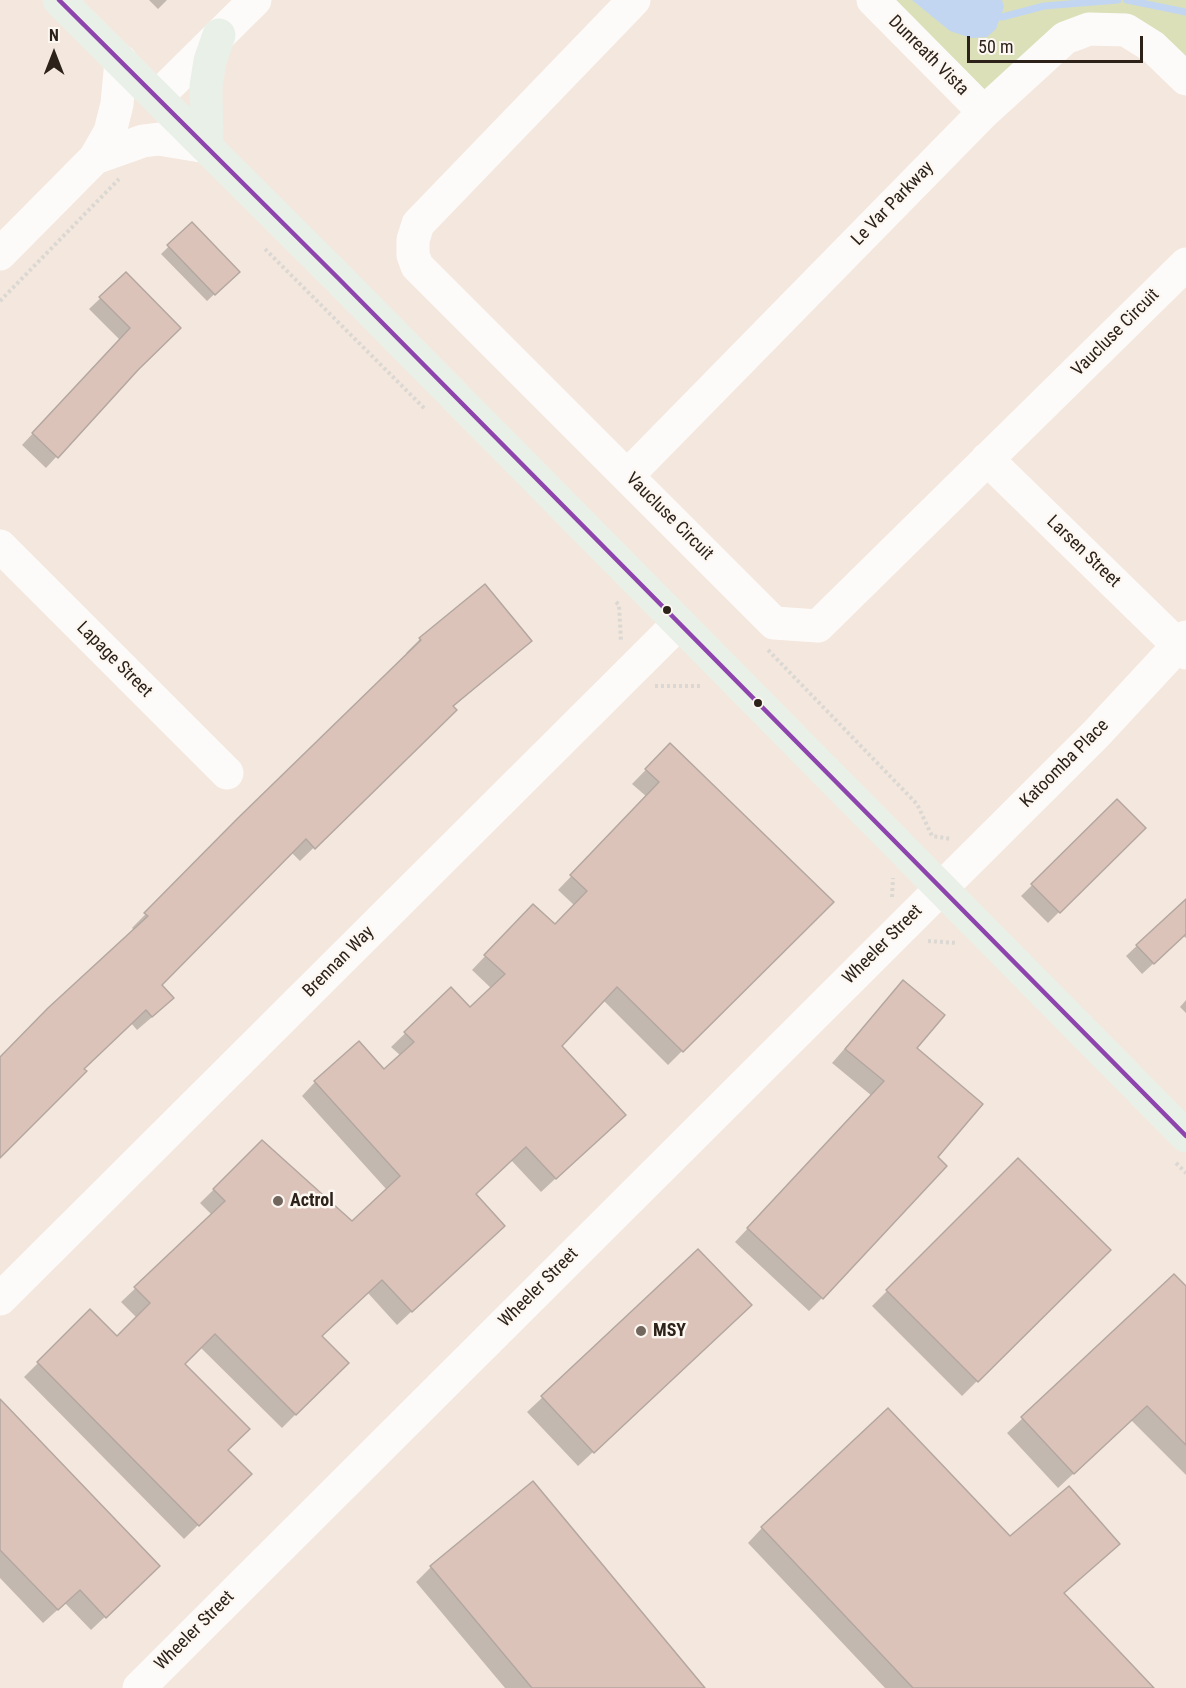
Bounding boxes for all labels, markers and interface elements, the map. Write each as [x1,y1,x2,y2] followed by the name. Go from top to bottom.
[883,11,973,101] street label: Dunreath Vista
[24,24,84,84] north arrow
[970,24,1146,62] scale bar
[49,26,59,45] text: N
[978,36,1013,57] text: 50 m
[847,157,939,251] street label: Le Var Parkway
[1068,285,1164,381] street label: Vaucluse Circuit
[621,469,717,565] street label: Vaucluse Circuit
[1042,511,1124,593] street label: Larsen Street
[661,604,673,616] unlabelled marker
[72,618,156,702] street label: Lapage Street
[752,697,764,709] unlabelled marker
[1016,715,1114,813] street label: Katoomba Place
[839,901,927,989] street label: Wheeler Street
[299,922,379,1002] street label: Brennan Way
[290,1190,334,1212] place label: Actrol
[271,1194,285,1208] marker: Actrol
[495,1244,583,1332] street label: Wheeler Street
[653,1320,686,1342] place label: MSY
[634,1324,648,1338] marker: MSY
[151,1587,239,1675] street label: Wheeler Street

